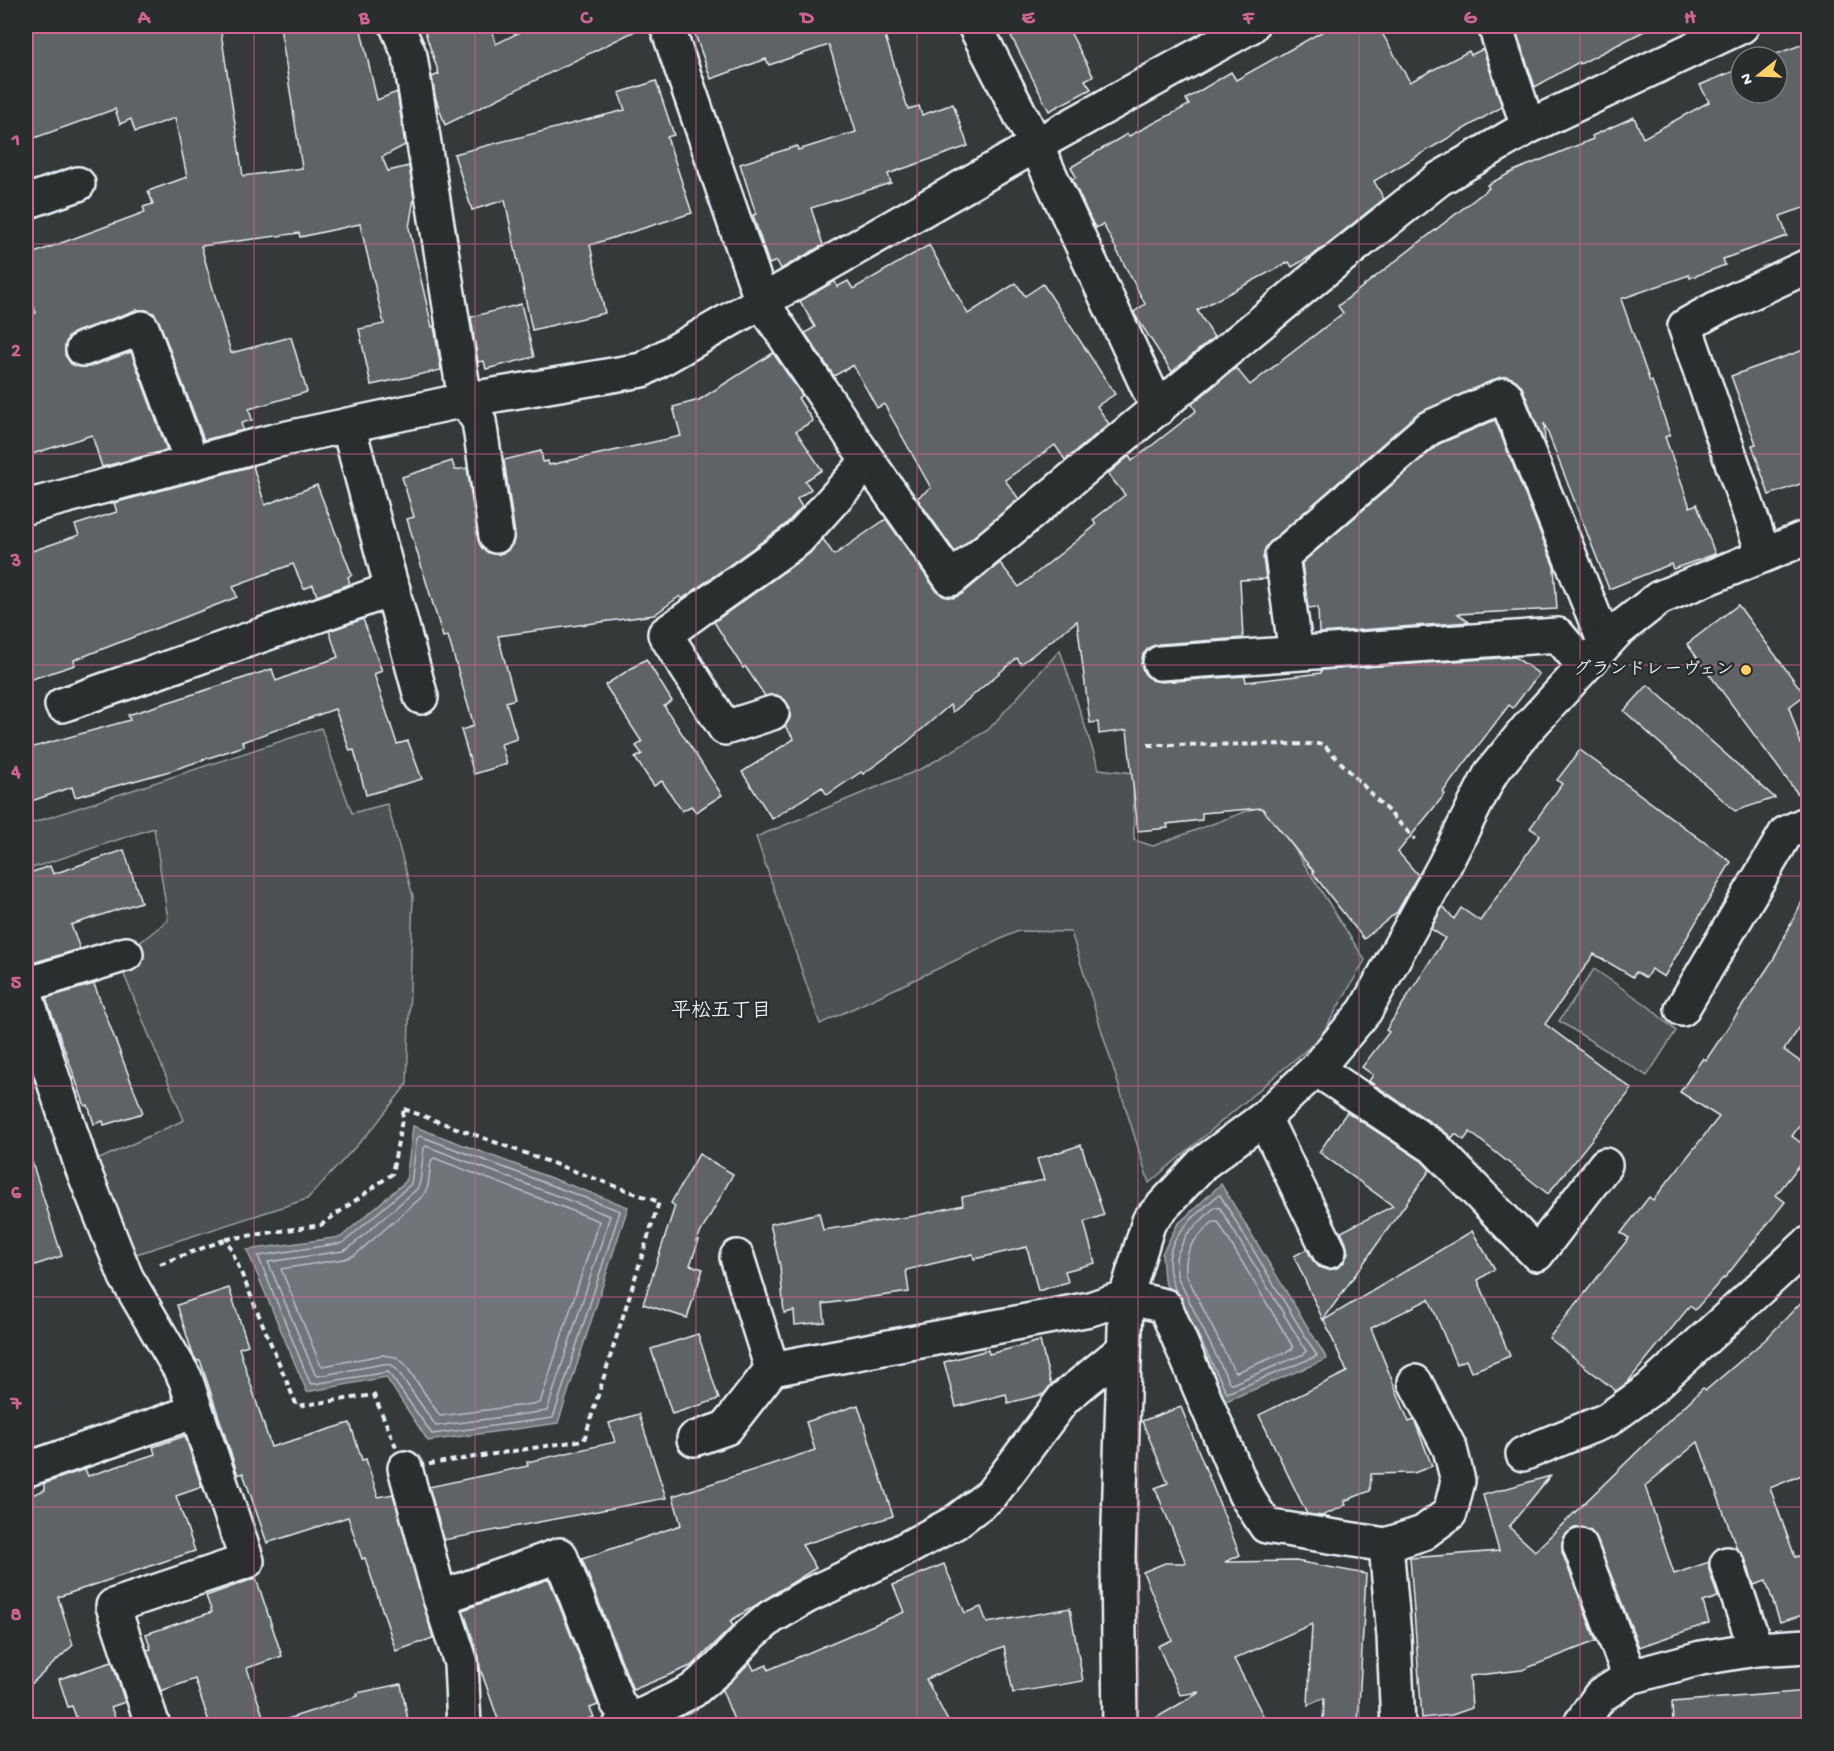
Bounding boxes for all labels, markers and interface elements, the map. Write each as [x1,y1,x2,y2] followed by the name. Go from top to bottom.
[137,8,152,31] text: A
[358,8,370,31] text: B
[580,8,594,31] text: C
[798,8,814,31] text: D
[1022,8,1036,31] text: E
[1242,8,1255,31] text: F
[1464,8,1478,31] text: G
[1684,8,1696,31] text: H
[1729,45,1789,105] north arrow
[1737,70,1759,86] text: N
[11,130,20,153] text: 1
[11,341,21,364] text: 2
[10,551,21,574] text: 3
[1573,659,1734,681] place label: グランドレーヴェン
[1739,663,1753,677] marker: グランドレーヴェン
[10,762,21,785] text: 4
[11,973,22,996] text: 5
[671,1000,771,1024] district label: 平松五丁目
[11,1183,22,1206] text: 6
[10,1394,23,1417] text: 7
[11,1605,22,1628] text: 8

